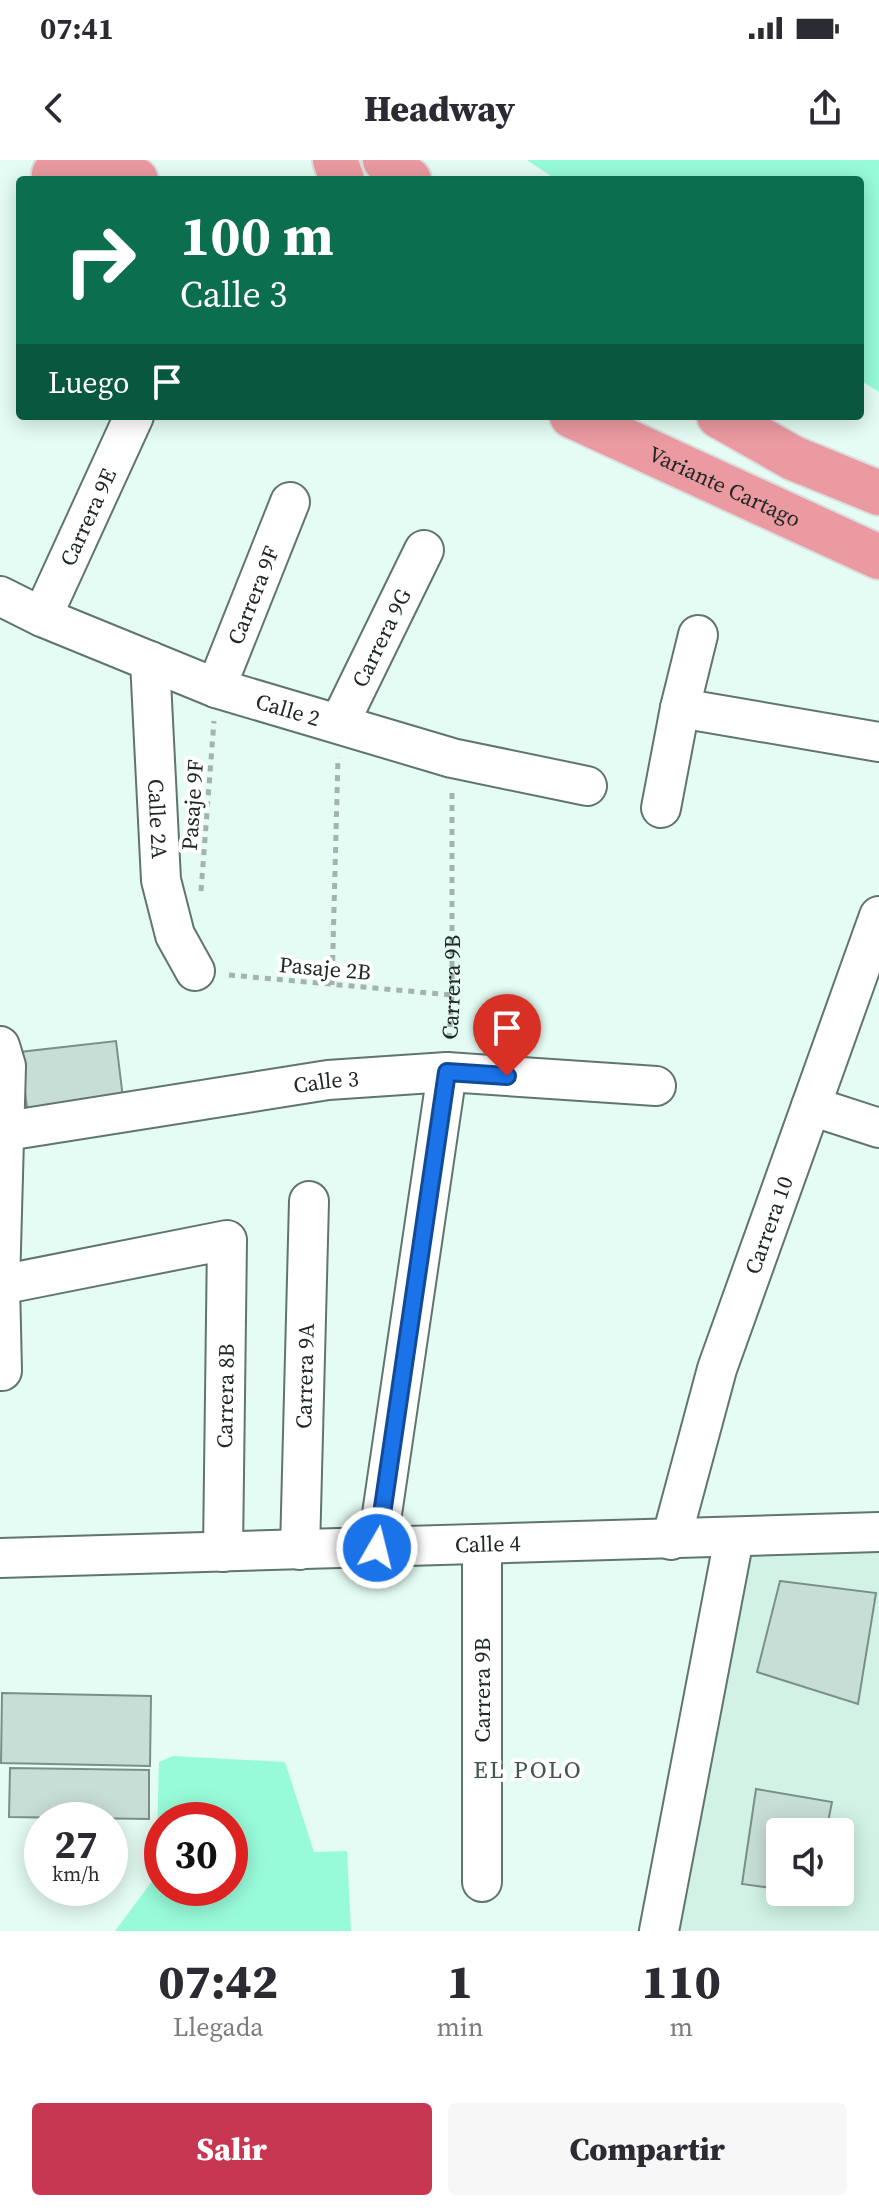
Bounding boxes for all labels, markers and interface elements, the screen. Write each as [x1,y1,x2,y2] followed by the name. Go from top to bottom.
[40,8,114,49] text: 07:41
[364,84,515,133] text: Headway
[32,86,76,130] icon: back
[803,86,847,130] icon: share
[180,197,334,274] text: 100 m
[48,208,152,312] icon: right
[180,270,287,319] text: Calle 3
[145,360,189,404] icon: arrive
[48,362,129,403] text: Luego
[644,438,805,534] street label: Variante Cartago
[52,463,123,571] street label: Carrera 9E
[220,541,286,649] street label: Carrera 9F
[344,584,418,692] street label: Carrera 9G
[252,686,324,733] street label: Calle 2
[174,758,210,851] street label: Pasaje 9F
[141,778,175,860] street label: Calle 2A
[434,935,467,1040] street label: Carrera 9B
[278,949,372,987] street label: Pasaje 2B
[473,994,541,1076] pin
[485,1006,529,1050] icon: arrive
[291,1063,360,1100] street label: Calle 3
[737,1172,800,1278] street label: Carrera 10
[288,1322,321,1429] street label: Carrera 9A
[209,1343,241,1449] street label: Carrera 8B
[335,1506,419,1590] position arrow
[455,1528,521,1560] street label: Calle 4
[467,1638,497,1742] street label: Carrera 9B
[473,1753,583,1786] district label: EL POLO
[144,1802,248,1906] speed limit sign: 30
[54,1817,98,1871] text: 27
[766,1818,854,1906] map controls
[766,1818,854,1906] button: sound
[52,1860,100,1888] text: km/h
[158,1948,278,2014] text: 07:42
[447,1948,473,2014] text: 1
[642,1948,721,2014] text: 110
[173,2009,263,2045] text: Llegada
[436,2009,483,2045] text: min
[669,2009,693,2045] text: m
[32,2103,432,2195] button: Salir
[448,2103,847,2195] button: Compartir

